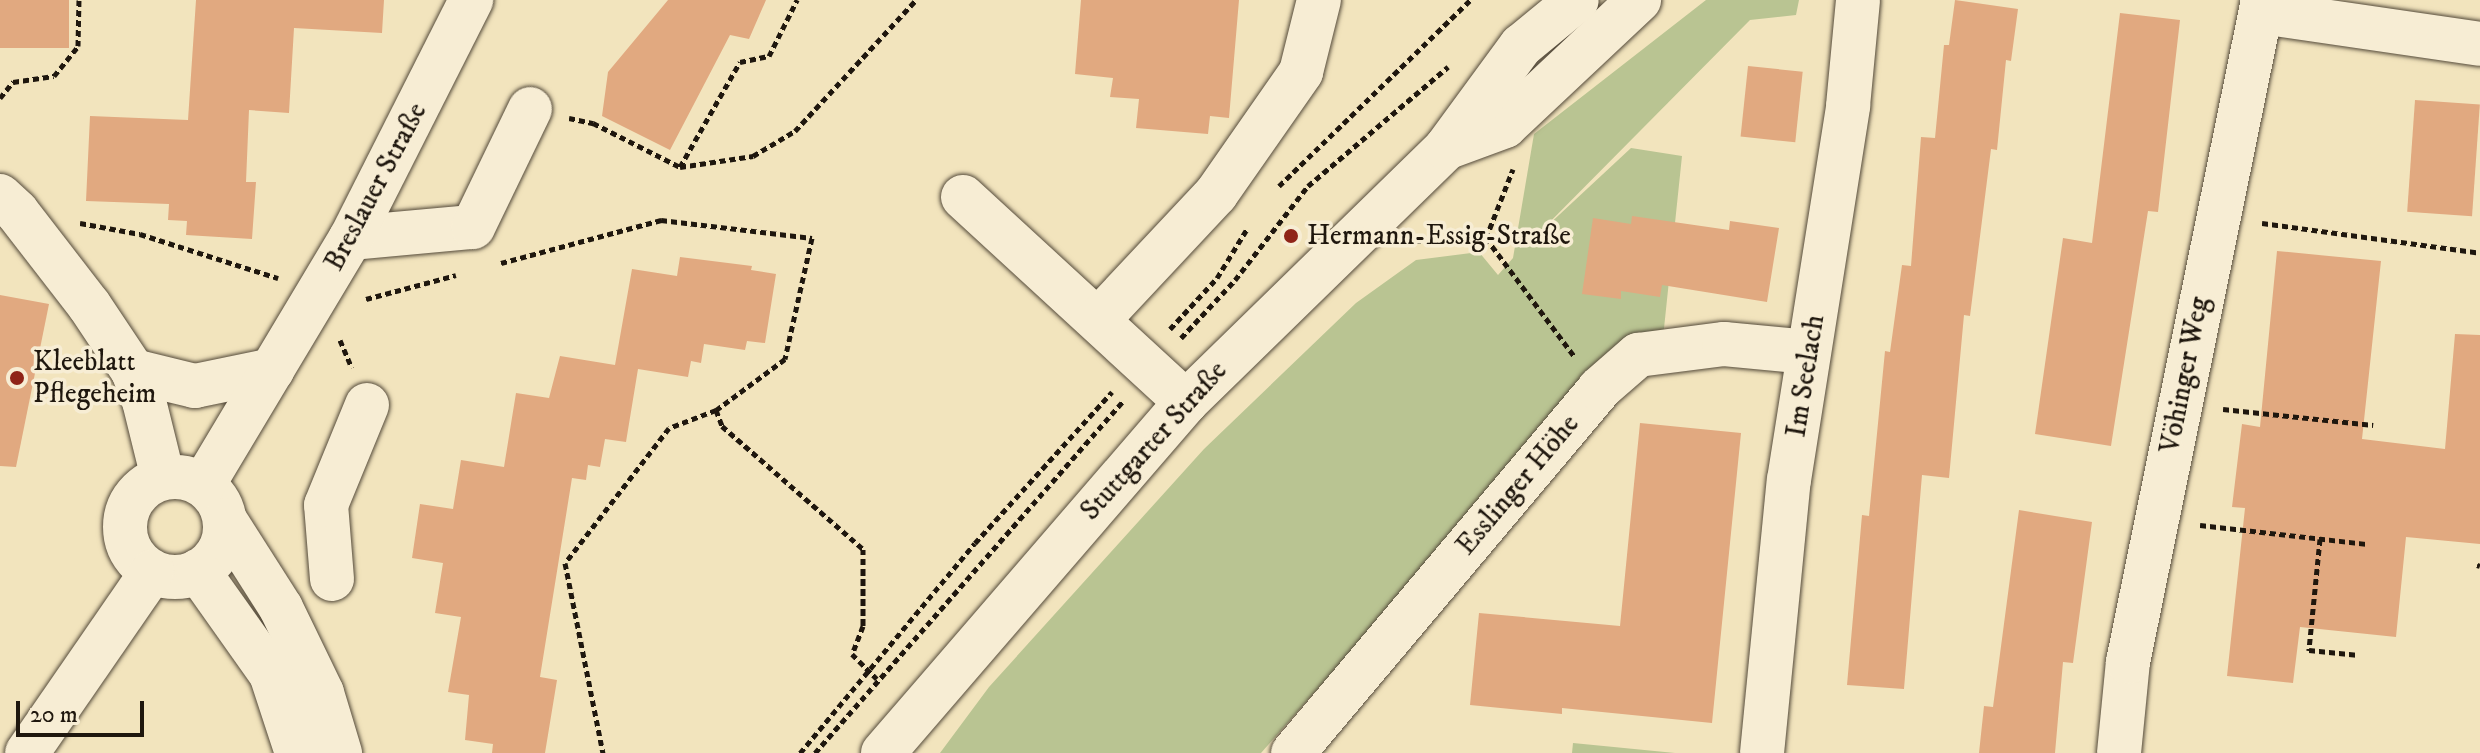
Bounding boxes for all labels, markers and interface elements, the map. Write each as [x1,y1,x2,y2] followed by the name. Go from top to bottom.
[318,97,434,277] street label: Breslauer Straße
[1307,219,1571,253] place label: Hermann-Essig-Straße
[1282,227,1300,245] marker: Hermann-Essig-Straße
[2153,294,2217,456] street label: Vöhinger Weg
[1780,312,1832,440] street label: Im Seelach
[33,345,156,411] place label: Kleeblatt Pflegeheim
[1074,355,1234,527] street label: Stuttgarter Straße
[8,369,26,387] marker: Kleeblatt Pflegeheim
[1449,408,1587,562] street label: Esslinger Höhe
[20,685,148,735] scale bar
[30,700,78,730] text: 20 m

